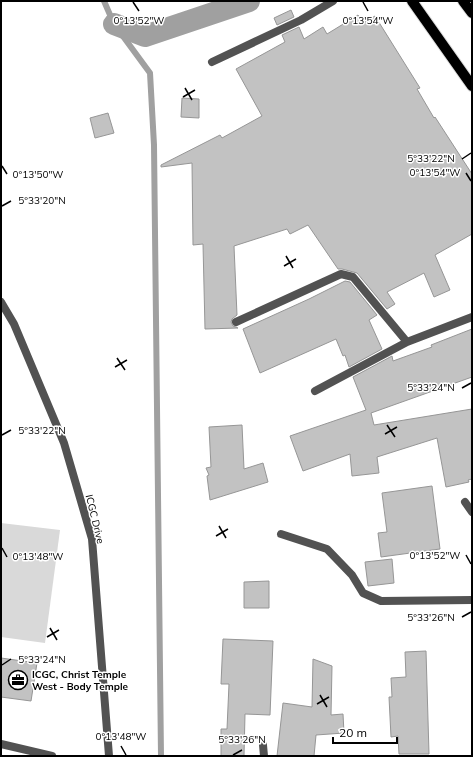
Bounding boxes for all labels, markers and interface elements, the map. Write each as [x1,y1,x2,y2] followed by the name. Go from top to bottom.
[114,14,164,27] text: 0°13'52"W
[343,14,393,27] text: 0°13'54"W
[407,152,455,165] text: 5°33'22"N
[410,166,460,179] text: 0°13'54"W
[13,168,63,181] text: 0°13'50"W
[18,194,66,207] text: 5°33'20"N
[407,381,455,394] text: 5°33'24"N
[18,424,66,437] text: 5°33'22"N
[83,493,107,545] street label: ICGC Drive
[410,549,460,562] text: 0°13'52"W
[13,550,63,563] text: 0°13'48"W
[407,611,455,624] text: 5°33'26"N
[18,653,66,666] text: 5°33'24"N
[32,668,129,693] place label: ICGC, Christ Temple West - Body Temple
[7,669,29,691] office icon: ICGC, Christ Temple West - Body Temple
[333,719,397,745] scale bar
[339,725,367,740] text: 20 m
[96,730,146,743] text: 0°13'48"W
[218,733,266,746] text: 5°33'26"N

